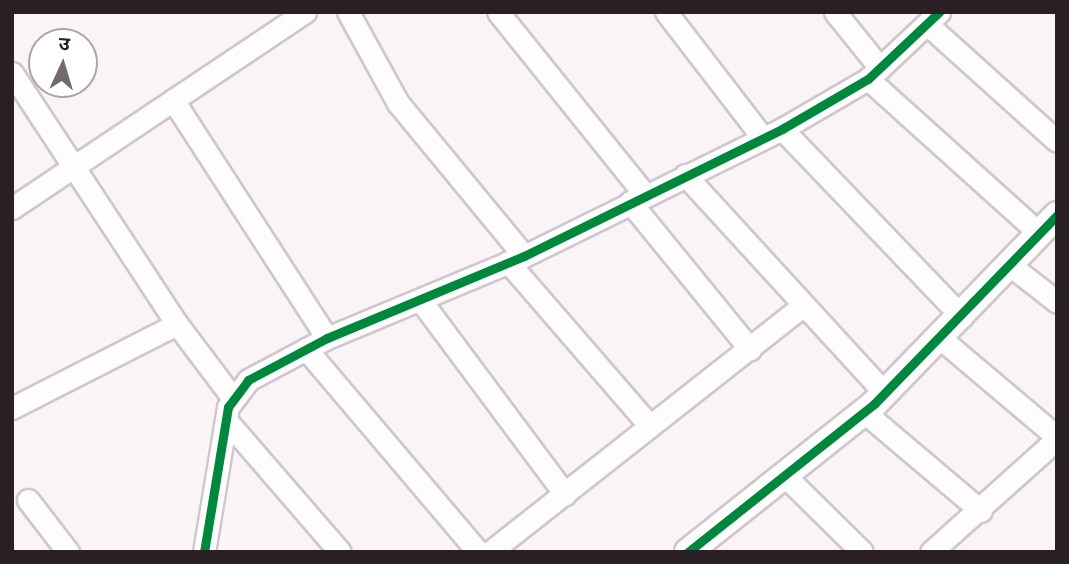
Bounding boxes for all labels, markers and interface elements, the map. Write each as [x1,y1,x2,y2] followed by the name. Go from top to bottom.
[28,28,98,98] north arrow
[58,33,71,55] text: उ

